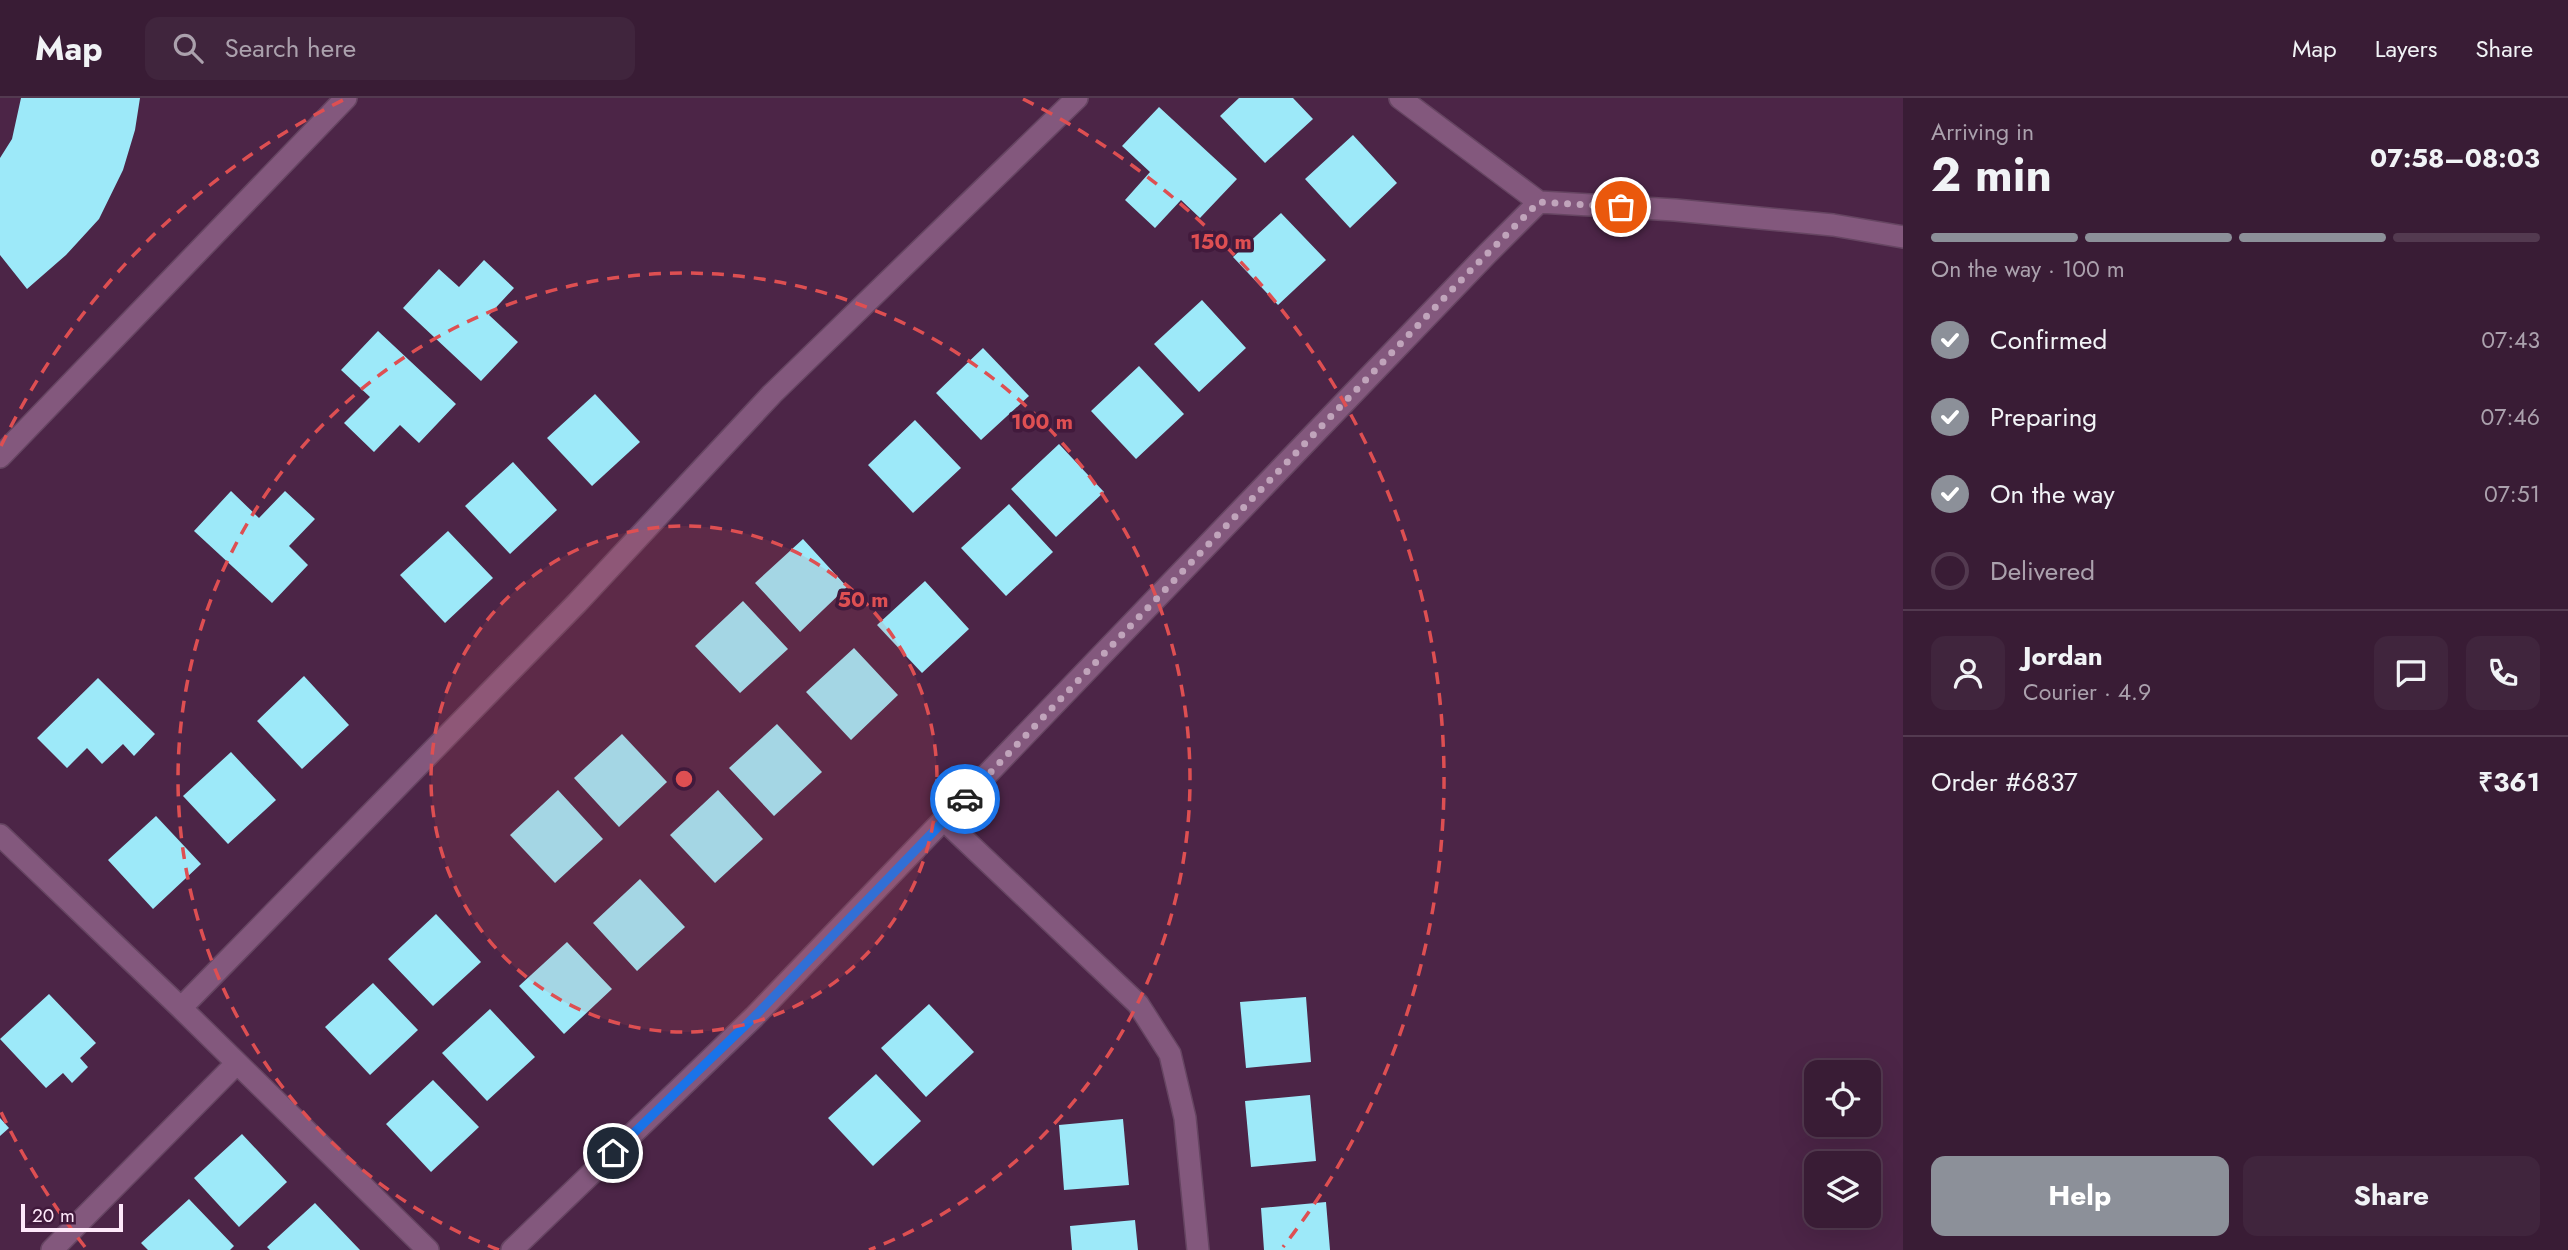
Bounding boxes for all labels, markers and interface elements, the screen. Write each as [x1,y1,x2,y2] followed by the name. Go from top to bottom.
[145,17,635,80] search box
[35,25,103,72] text: Map
[169,29,207,67] icon: search
[225,29,356,67] text: Search here
[2292,31,2337,66] text: Map
[2375,31,2437,66] text: Layers
[2475,31,2533,66] text: Share
[1931,115,2034,149] text: Arriving in
[2370,139,2540,177] text: 07:58–08:03
[1931,142,2052,208] text: 2 min
[1591,177,1651,237] pin
[1602,188,1640,226] icon: bag
[1190,227,1252,257] text: 150 m
[1931,252,2125,286] text: On the way · 100 m
[1931,321,1969,359] icon: check
[1990,321,2107,359] text: Confirmed
[2481,323,2540,357] text: 07:43
[1931,398,1969,436] icon: check
[1990,398,2097,436] text: Preparing
[2481,400,2540,434] text: 07:46
[1011,407,1073,437] text: 100 m
[1931,475,1969,513] icon: check
[1990,475,2115,513] text: On the way
[2484,477,2540,511] text: 07:51
[1990,552,2095,590] text: Delivered
[838,585,888,615] text: 50 m
[1931,636,2005,710] button: person
[2374,636,2448,710] button: chat
[2466,636,2540,710] button: phone
[2023,637,2103,675] text: Jordan
[2023,675,2151,709] text: Courier · 4.9
[1931,763,2078,801] text: Order #6837
[2478,763,2540,801] text: ₹361
[930,764,1000,834] courier
[672,767,696,791] centre of rings
[946,780,984,818] icon: car
[1804,1060,1881,1228] map controls
[1804,1060,1881,1137] button: locate
[583,1123,643,1183] pin
[594,1134,632,1172] icon: home
[1804,1151,1881,1228] button: layers
[1931,1156,2229,1236] button: Help
[2243,1156,2540,1236] button: Share
[21,1201,122,1233] scale bar
[32,1202,75,1229] text: 20 m

